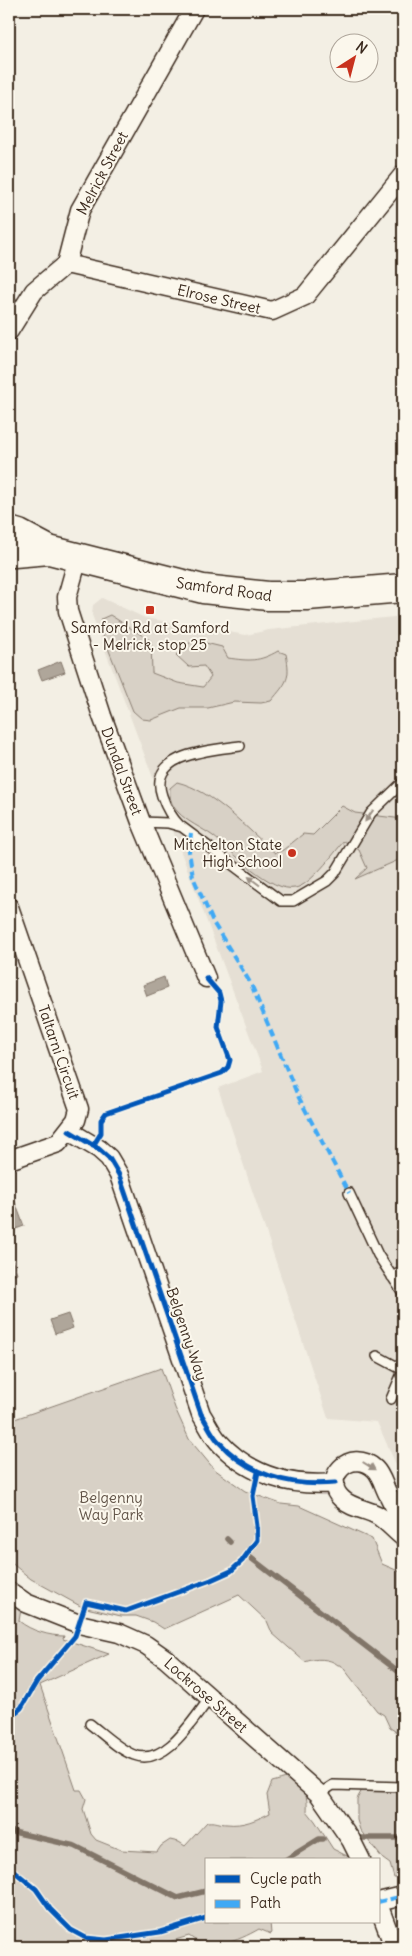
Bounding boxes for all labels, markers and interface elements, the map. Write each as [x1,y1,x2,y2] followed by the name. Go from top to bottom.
[330,32,380,82] north arrow
[352,37,371,58] text: N
[72,128,132,218] street label: Melrick Street
[175,280,263,318] street label: Elrose Street
[175,573,273,605] street label: Samford Road
[144,604,156,616] marker: Samford Rd at Samford - Melrick, stop 25
[71,618,229,654] place label: Samford Rd at Samford - Melrick, stop 25
[97,724,147,818] street label: Dundal Street
[364,809,374,823] one-way arrow
[173,835,282,871] place label: Mitchelton State High School
[286,847,298,859] marker: Mitchelton State High School
[248,876,261,886] one-way arrow
[34,1002,84,1102] street label: Taltarni Circuit
[162,1285,212,1383] street label: Belgenny Way
[363,1462,376,1471] one-way arrow
[79,1488,144,1524] park label: Belgenny Way Park
[160,1654,252,1736] street label: Lockrose Street
[205,1858,380,1924] legend
[250,1869,322,1888] text: Cycle path
[250,1893,281,1912] text: Path

